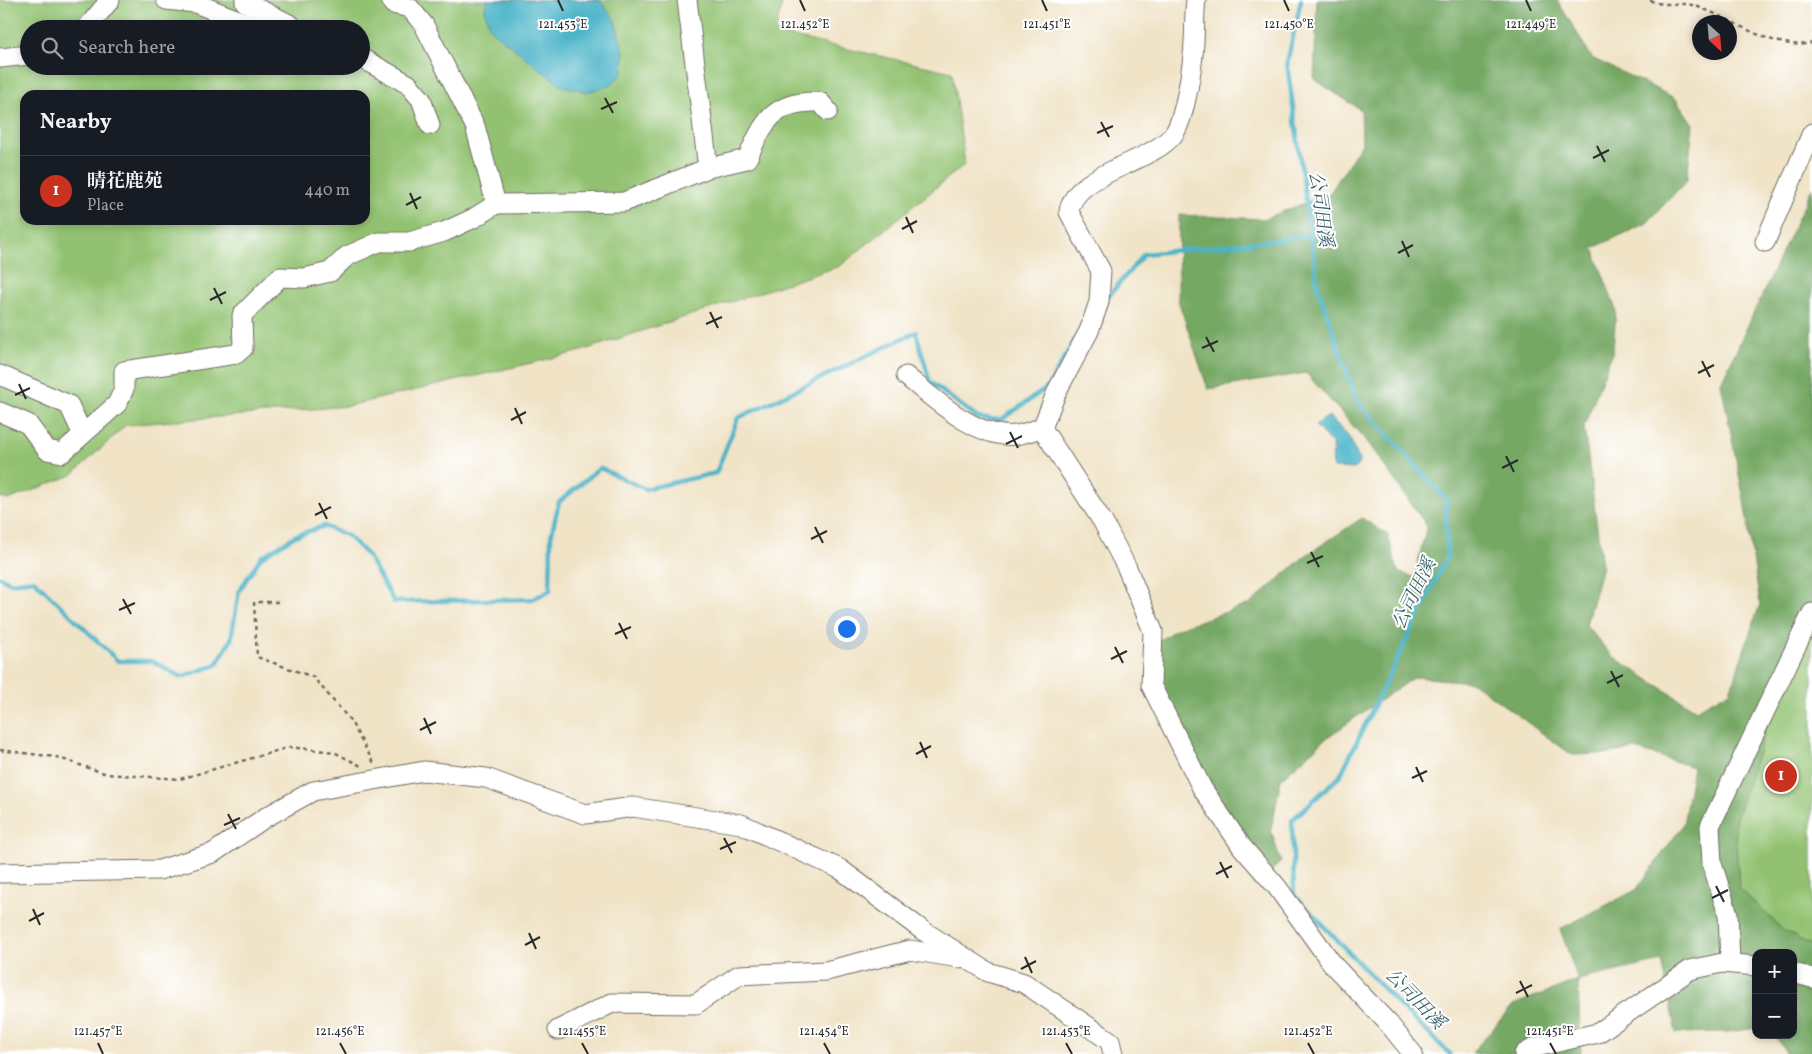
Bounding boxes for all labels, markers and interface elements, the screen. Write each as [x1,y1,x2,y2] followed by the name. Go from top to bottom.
[1692,15,1737,60] north arrow
[538,17,588,33] text: 121.453°E
[780,17,830,33] text: 121.452°E
[1023,17,1071,33] text: 121.451°E
[1264,17,1314,33] text: 121.450°E
[1506,17,1556,33] text: 121.449°E
[20,20,370,75] search box
[38,34,66,62] icon: search
[78,35,175,61] text: Search here
[40,108,111,137] text: Nearby
[87,169,163,195] text: 晴花鹿苑
[1302,170,1338,251] water label: 公司田溪
[53,180,59,202] text: 1
[304,180,350,202] text: 440 m
[87,195,124,217] text: Place
[1386,552,1444,634] water label: 公司田溪
[834,616,860,642] your location
[1765,757,1797,795] pin: 1
[1752,949,1797,1039] map controls
[1752,949,1797,994] button: +
[1379,963,1452,1037] water label: 公司田溪
[1752,994,1797,1039] button: −
[74,1024,122,1040] text: 121.457°E
[316,1024,364,1040] text: 121.456°E
[558,1024,606,1040] text: 121.455°E
[799,1024,849,1040] text: 121.454°E
[1041,1024,1091,1040] text: 121.453°E
[1283,1024,1333,1040] text: 121.452°E
[1526,1024,1574,1040] text: 121.451°E

